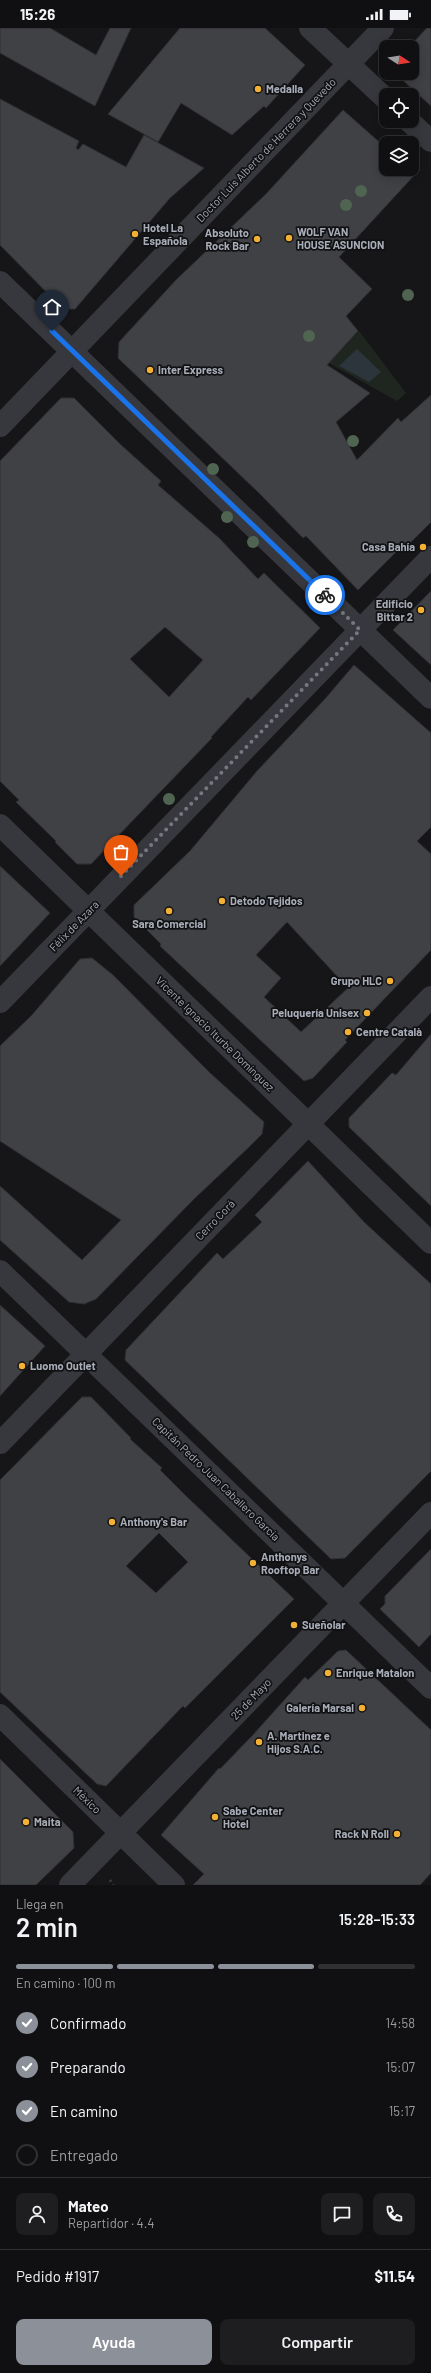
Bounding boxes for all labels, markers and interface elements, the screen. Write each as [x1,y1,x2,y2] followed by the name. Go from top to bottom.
[20,5,55,23] text: 15:26
[379,40,419,80] north arrow
[379,40,419,176] map controls
[193,75,338,224] street label: Doctor Luis Alberto de Herrera y Quevedo
[266,82,303,95] place label: Medalla
[253,84,263,94] marker: Medalla
[379,88,419,128] button: locate
[379,136,419,176] button: layers
[143,221,188,247] place label: Hotel La Española
[297,225,384,251] place label: WOLF VAN HOUSE ASUNCION
[205,226,250,252] place label: Absoluto Rock Bar
[130,229,140,239] marker: Hotel La Española
[284,233,294,243] marker: WOLF VAN HOUSE ASUNCION
[252,234,262,244] marker: Absoluto Rock Bar
[35,290,69,331] pin
[41,296,63,318] icon: home
[158,363,223,376] place label: Inter Express
[145,365,155,375] marker: Inter Express
[362,540,415,553] place label: Casa Bahía
[418,542,428,552] marker: Casa Bahía
[305,575,345,615] courier
[314,584,336,606] icon: bike
[376,597,413,623] place label: Edificio Bittar 2
[416,605,426,615] marker: Edificio Bittar 2
[104,835,138,876] pin
[110,841,132,863] icon: bag
[230,894,303,907] place label: Detodo Tejidos
[217,896,227,906] marker: Detodo Tejidos
[46,898,101,954] street label: Félix de Azara
[164,906,174,916] marker: Sara Comercial
[132,917,206,930] place label: Sara Comercial
[154,974,277,1094] street label: Vicente Ignacio Iturbe Domínguez
[331,974,382,987] place label: Grupo HLC
[385,976,395,986] marker: Grupo HLC
[272,1006,359,1019] place label: Peluquería Unisex
[362,1008,372,1018] marker: Peluquería Unisex
[356,1025,422,1038] place label: Centre Català
[343,1027,353,1037] marker: Centre Català
[192,1197,237,1242] street label: Cerro Corá
[30,1359,96,1372] place label: Luomo Outlet
[17,1361,27,1371] marker: Luomo Outlet
[150,1414,283,1543] street label: Capitán Pedro Juan Caballero García
[120,1515,188,1528] place label: Anthony's Bar
[107,1517,117,1527] marker: Anthony's Bar
[261,1550,320,1576] place label: Anthonys Rooftop Bar
[248,1558,258,1568] marker: Anthonys Rooftop Bar
[302,1618,346,1631] place label: Sueñolar
[289,1620,299,1630] marker: Sueñolar
[336,1666,414,1679] place label: Enrique Matalon
[323,1668,333,1678] marker: Enrique Matalon
[228,1675,273,1722] street label: 25 de Mayo
[286,1701,354,1714] place label: Galería Marsal
[357,1703,367,1713] marker: Galería Marsal
[267,1729,330,1755] place label: A. Martinez e Hijos S.A.C.
[254,1737,264,1747] marker: A. Martinez e Hijos S.A.C.
[71,1783,104,1816] street label: México
[223,1804,283,1830] place label: Sabe Center Hotel
[210,1812,220,1822] marker: Sabe Center Hotel
[34,1815,61,1828] place label: Maita
[21,1817,31,1827] marker: Maita
[335,1827,389,1840] place label: Rack N Roll
[392,1829,402,1839] marker: Rack N Roll
[16,1896,63,1912] text: Llega en
[339,1910,415,1928] text: 15:28–15:33
[16,1911,78,1942] text: 2 min
[16,1975,115,1991] text: En camino · 100 m
[16,2012,38,2034] icon: check
[50,2014,126,2032] text: Confirmado
[385,2015,415,2031] text: 14:58
[16,2056,38,2078] icon: check
[50,2058,126,2076] text: Preparando
[386,2059,415,2075] text: 15:07
[16,2100,38,2122] icon: check
[50,2102,118,2120] text: En camino
[389,2103,415,2119] text: 15:17
[50,2146,118,2164] text: Entregado
[16,2193,58,2235] button: person
[321,2193,363,2235] button: chat
[373,2193,415,2235] button: phone
[68,2197,109,2215] text: Mateo
[68,2215,154,2231] text: Repartidor · 4.4
[16,2267,99,2285] text: Pedido #1917
[374,2267,415,2285] text: $11.54
[16,2319,212,2365] button: Ayuda
[220,2319,415,2365] button: Compartir

